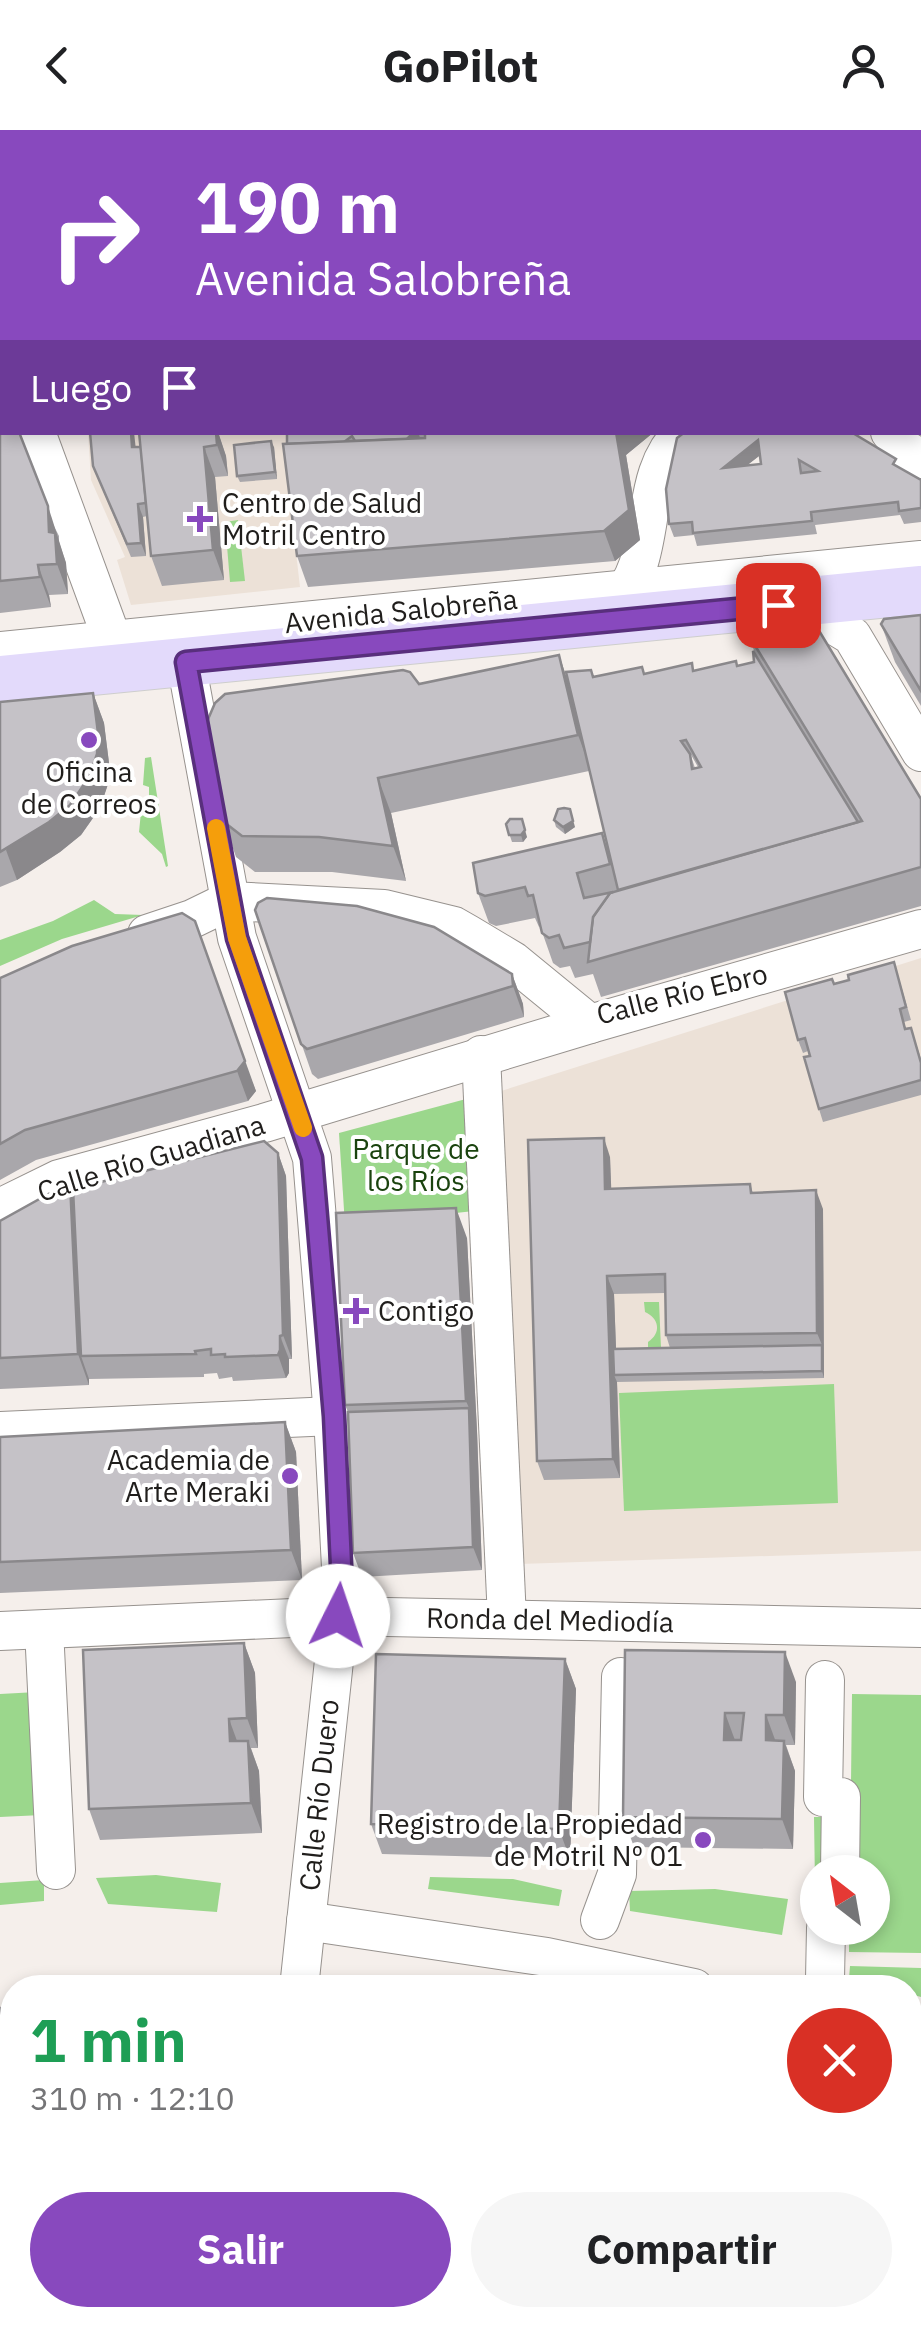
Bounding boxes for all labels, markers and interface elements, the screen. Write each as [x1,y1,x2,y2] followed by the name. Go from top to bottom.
[382,36,539,94] text: GoPilot
[30,38,85,93] icon: back
[836,38,891,93] icon: person
[195,161,400,252] text: 190 m
[30,170,160,300] icon: right
[195,249,571,307] text: Avenida Salobreña
[152,360,207,415] icon: arrive
[30,363,132,412] text: Luego
[222,484,422,553] place label: Centro de Salud Motril Centro
[187,506,213,532] marker: Centro de Salud Motril Centro
[736,563,821,648] pin
[751,578,806,633] icon: arrive
[283,580,519,641] street label: Avenida Salobreña
[78,729,100,751] marker: Oficina de Correos
[21,753,157,822] place label: Oficina de Correos
[592,954,771,1033] street label: Calle Río Ebro
[33,1105,269,1210] street label: Calle Río Guadiana
[352,1130,480,1199] park label: Parque de los Ríos
[378,1292,474,1329] place label: Contigo
[343,1298,369,1324] marker: Contigo
[107,1441,270,1510] place label: Academia de Arte Meraki
[279,1465,301,1487] marker: Academia de Arte Meraki
[286,1564,390,1668] position arrow
[426,1599,674,1640] street label: Ronda del Mediodía
[290,1697,347,1893] street label: Calle Río Duero
[377,1805,683,1874] place label: Registro de la Propiedad de Motril Nº 01
[692,1829,714,1851] marker: Registro de la Propiedad de Motril Nº 01
[800,1855,890,1945] north arrow
[800,1855,890,1945] map controls
[30,2000,187,2079] text: 1 min
[787,2008,892,2113] button: close
[30,2077,235,2119] text: 310 m · 12:10
[30,2192,451,2307] button: Salir
[471,2192,892,2307] button: Compartir

